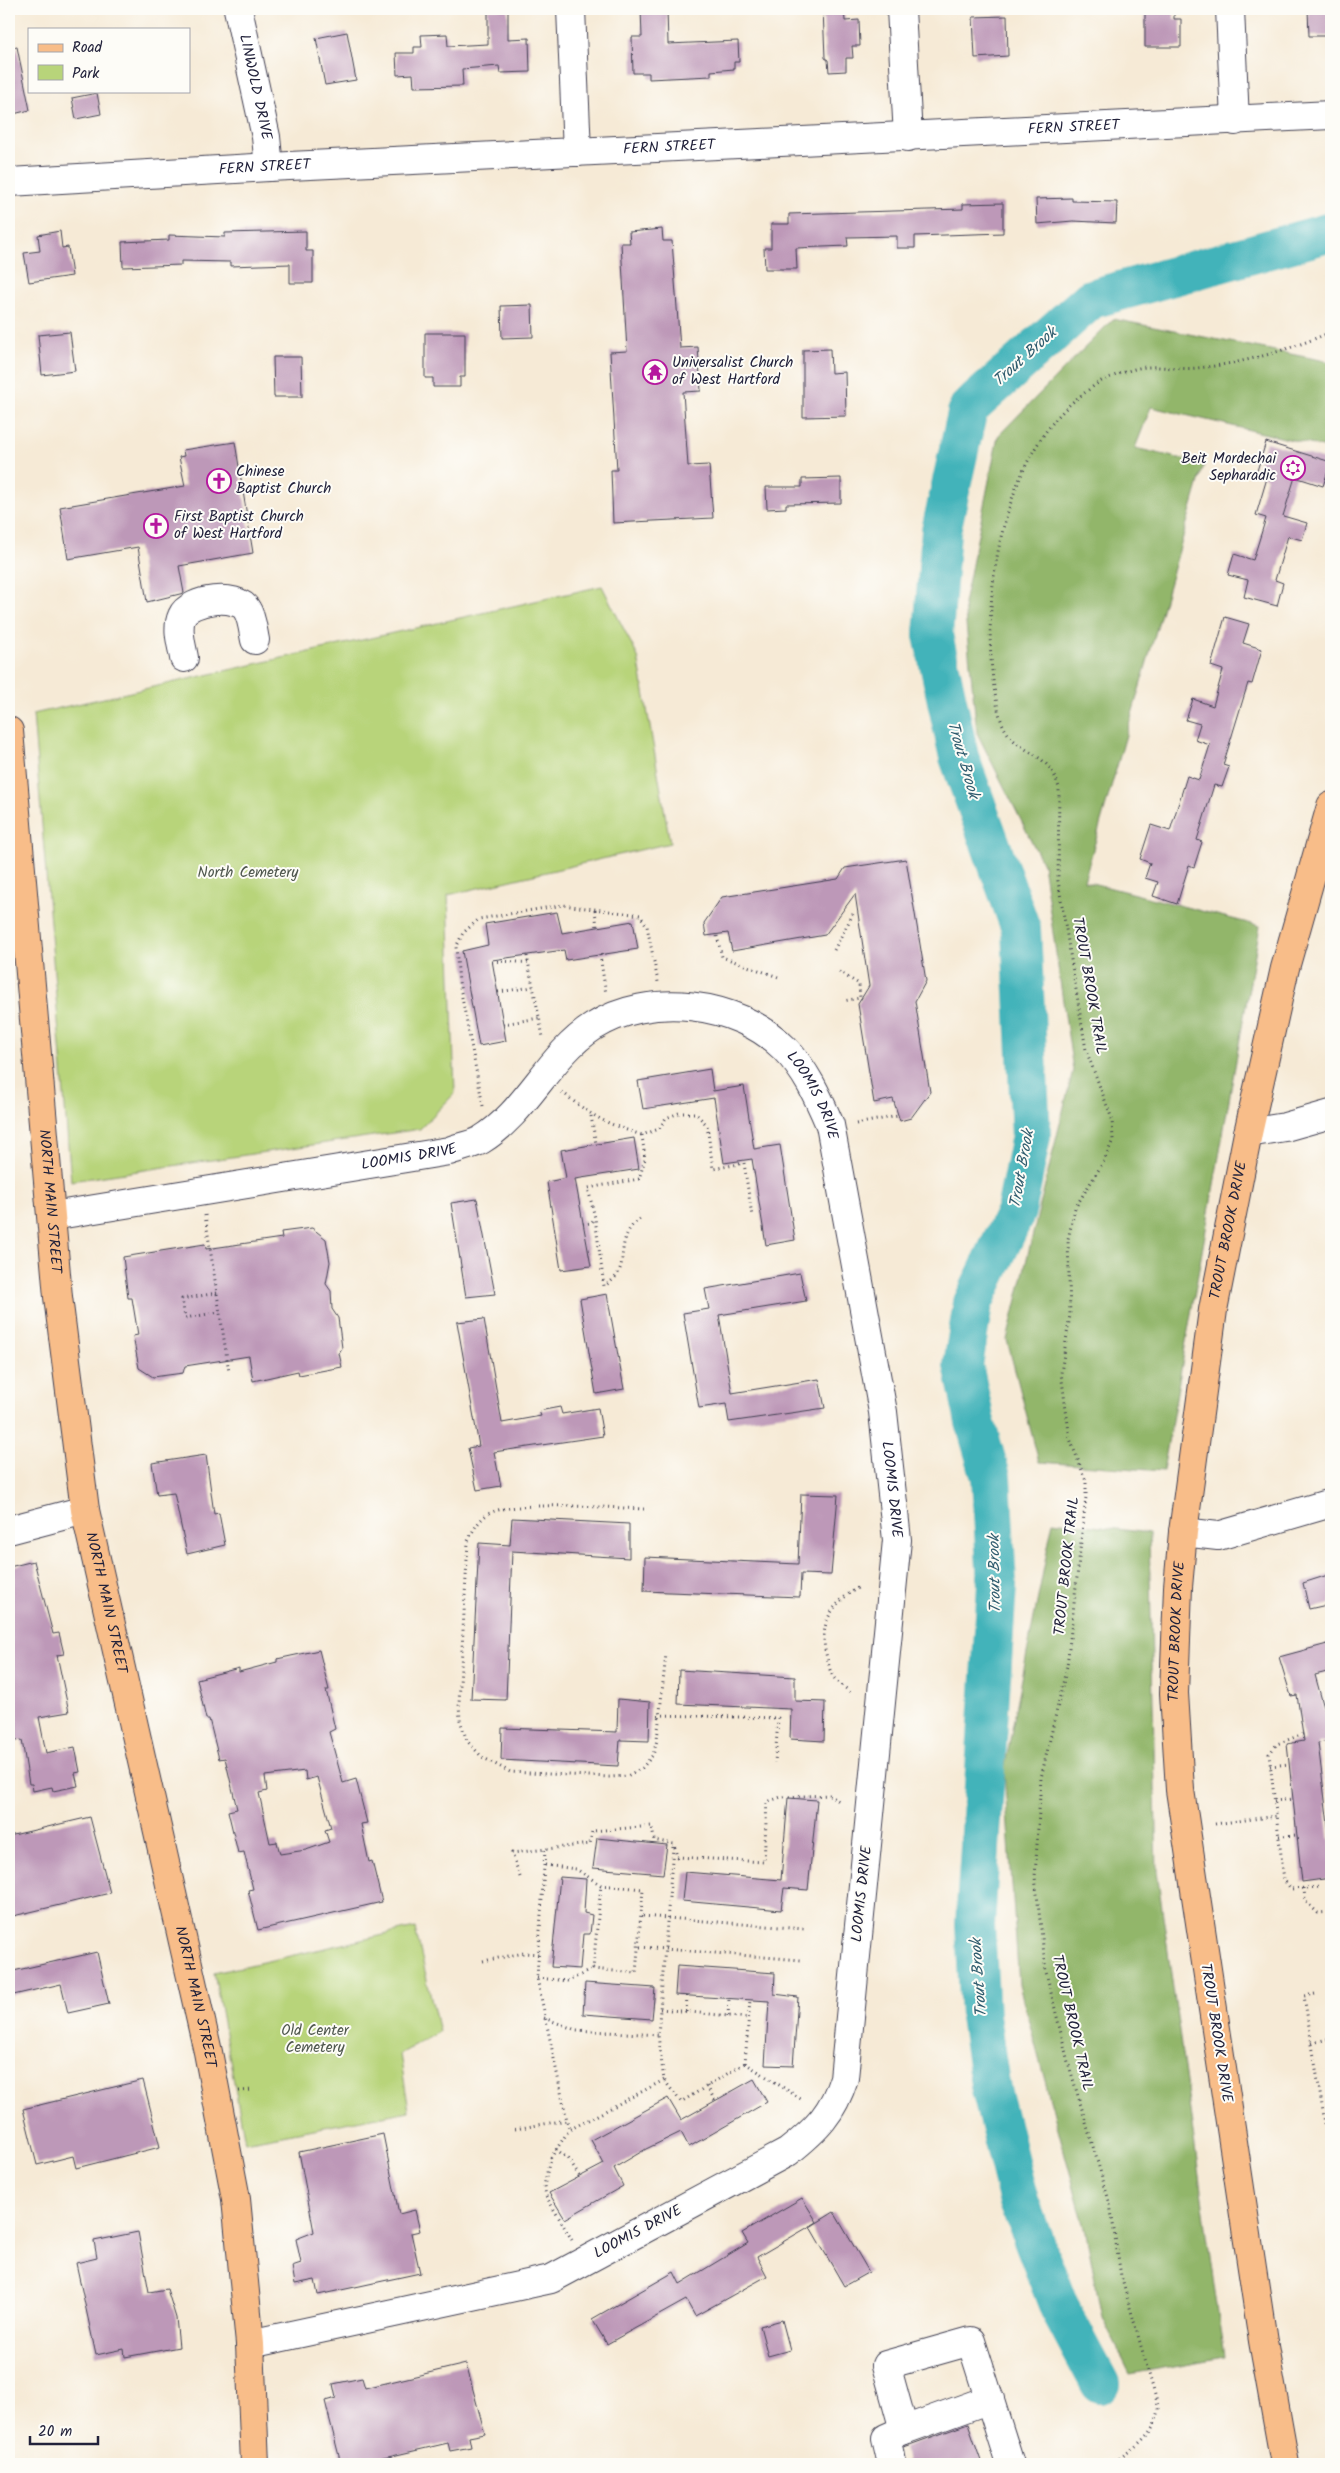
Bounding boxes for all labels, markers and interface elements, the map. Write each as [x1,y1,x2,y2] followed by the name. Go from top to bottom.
[28,28,190,92] legend
[232,32,279,144] street label: LINWOLD DRIVE
[72,36,103,60] text: Road
[72,62,100,86] text: Park
[1027,113,1122,142] street label: FERN STREET
[623,133,718,162] street label: FERN STREET
[218,153,313,182] street label: FERN STREET
[987,320,1065,393] water label: Trout Brook
[672,351,793,392] place label: Universalist Church of West Hartford
[642,359,668,385] temple icon: Universalist Church of West Hartford
[1181,447,1277,488] place label: Beit Mordechai Sepharadic
[1280,455,1306,481] synagogue icon: Beit Mordechai Sepharadic
[236,460,331,501] place label: Chinese Baptist Church
[206,468,232,494] church icon: Chinese Baptist Church
[174,505,304,546] place label: First Baptist Church of West Hartford
[143,513,169,539] church icon: First Baptist Church of West Hartford
[940,719,987,804] water label: Trout Brook
[198,861,299,885] park label: North Cemetery
[1065,915,1113,1057] street label: TROUT BROOK TRAIL
[780,1046,845,1142] street label: LOOMIS DRIVE
[1003,1126,1042,1210] water label: Trout Brook
[32,1128,68,1276] street label: NORTH MAIN STREET
[359,1137,462,1177] street label: LOOMIS DRIVE
[1203,1158,1254,1301] street label: TROUT BROOK DRIVE
[874,1440,909,1540] street label: LOOMIS DRIVE
[1048,1495,1086,1637] street label: TROUT BROOK TRAIL
[78,1530,134,1678] street label: NORTH MAIN STREET
[982,1532,1008,1614] water label: Trout Brook
[1162,1559,1192,1702] street label: TROUT BROOK DRIVE
[845,1843,879,1943] street label: LOOMIS DRIVE
[168,1924,223,2071] street label: NORTH MAIN STREET
[964,1935,994,2018] water label: Trout Brook
[1045,1952,1099,2094] street label: TROUT BROOK TRAIL
[1193,1962,1239,2105] street label: TROUT BROOK DRIVE
[281,2019,350,2060] park label: Old Center Cemetery
[590,2198,687,2265] street label: LOOMIS DRIVE
[30,2413,98,2445] scale bar
[38,2420,72,2444] text: 20 m

